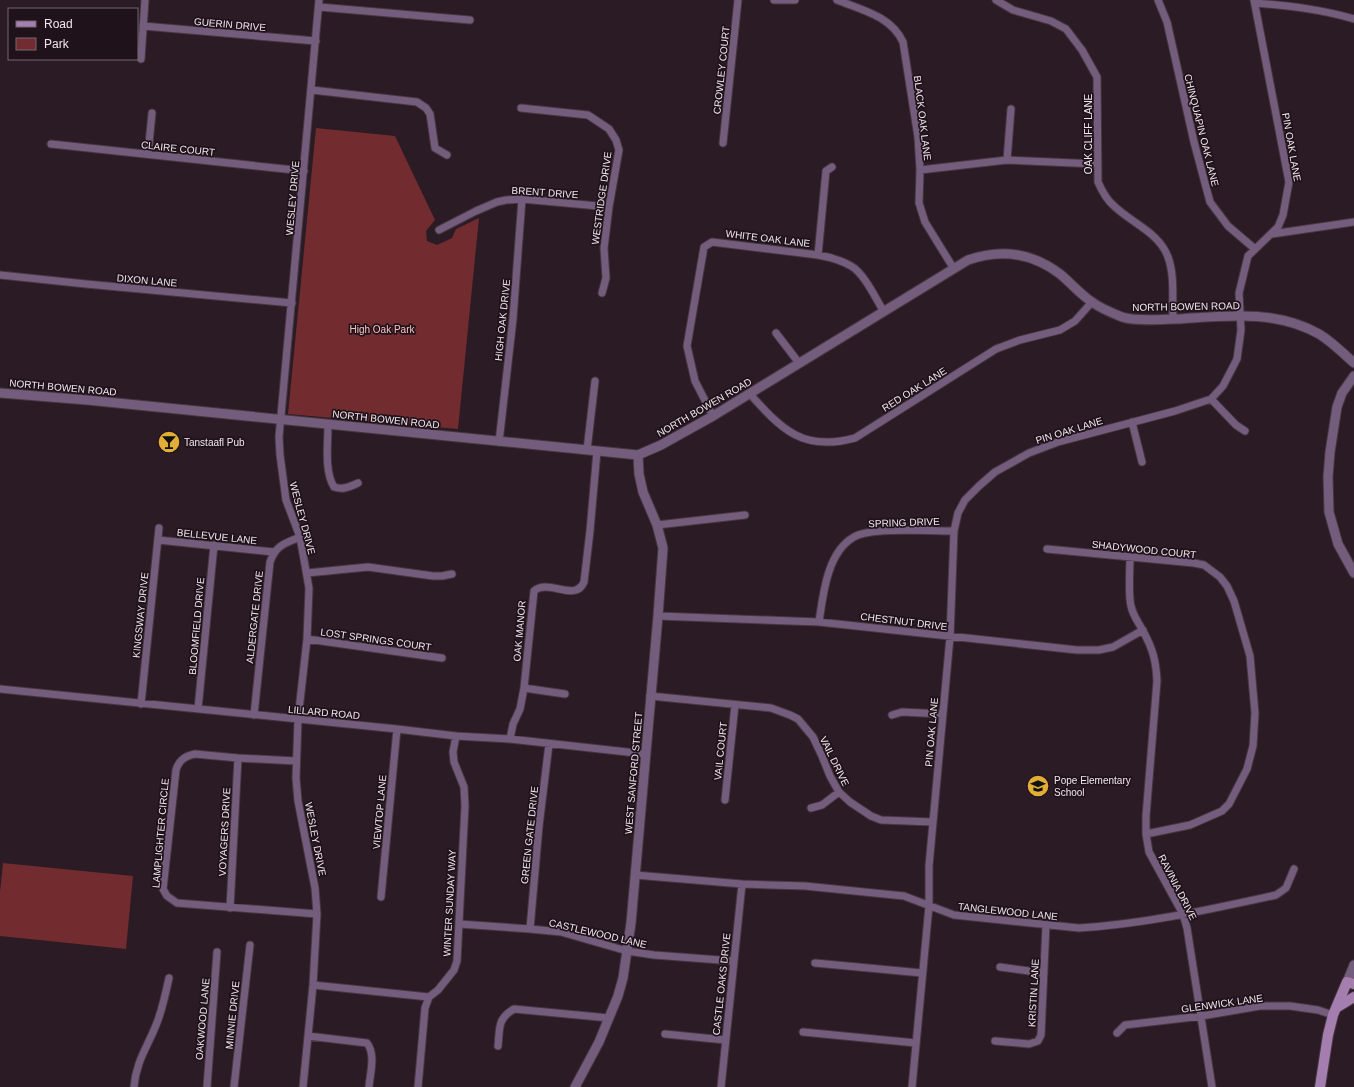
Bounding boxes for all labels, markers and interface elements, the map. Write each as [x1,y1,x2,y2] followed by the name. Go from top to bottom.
[8,8,138,60] legend
[193,16,267,33] street label: GUERIN DRIVE
[44,17,73,31] text: Road
[711,25,732,115] street label: CROWLEY COURT
[44,37,70,51] text: Park
[1182,73,1221,188] street label: CHINQUAPIN OAK LANE
[912,75,933,162] street label: BLACK OAK LANE
[1083,93,1094,174] street label: OAK CLIFF LANE
[1280,112,1303,183] street label: PIN OAK LANE
[140,139,215,158] street label: CLAIRE COURT
[590,150,614,245] street label: WESTRIDGE DRIVE
[284,160,301,236] street label: WESLEY DRIVE
[511,185,579,200] street label: BRENT DRIVE
[725,228,811,249] street label: WHITE OAK LANE
[116,272,178,289] street label: DIXON LANE
[493,278,512,362] street label: HIGH OAK DRIVE
[1132,300,1240,313] street label: NORTH BOWEN ROAD
[349,324,416,335] park label: High Oak Park
[880,365,949,414] street label: RED OAK LANE
[655,376,754,439] street label: NORTH BOWEN ROAD
[9,377,117,398] street label: NORTH BOWEN ROAD
[332,408,440,431] street label: NORTH BOWEN ROAD
[1034,415,1104,446] street label: PIN OAK LANE
[156,429,182,455] bar icon: Tanstaafl Pub
[184,437,245,448] place label: Tanstaafl Pub
[288,481,318,556] street label: WESLEY DRIVE
[868,516,940,529] street label: SPRING DRIVE
[176,527,258,546] street label: BELLEVUE LANE
[1091,539,1197,560] street label: SHADYWOOD COURT
[244,570,265,664] street label: ALDERGATE DRIVE
[131,571,150,658] street label: KINGSWAY DRIVE
[187,577,206,675] street label: BLOOMFIELD DRIVE
[511,600,528,662] street label: OAK MANOR
[860,611,948,632] street label: CHESTNUT DRIVE
[320,626,432,653] street label: LOST SPRINGS COURT
[923,697,940,767] street label: PIN OAK LANE
[287,704,360,721] street label: LILLARD ROAD
[623,711,644,835] street label: WEST SANFORD STREET
[712,721,729,781] street label: VAIL COURT
[818,735,851,788] street label: VAIL DRIVE
[1025,773,1051,799] school or university icon: Pope Elementary School
[371,774,388,850] street label: VIEWTOP LANE
[1054,775,1131,798] place label: Pope Elementary School
[150,777,171,888] street label: LAMPLIGHTER CIRCLE
[519,785,540,884] street label: GREEN GATE DRIVE
[217,787,232,877] street label: VOYAGERS DRIVE
[303,801,328,877] street label: WESLEY DRIVE
[441,849,458,957] street label: WINTER SUNDAY WAY
[1156,853,1199,922] street label: RAVINIA DRIVE
[957,901,1059,922] street label: TANGLEWOOD LANE
[548,917,648,950] street label: CASTLEWOOD LANE
[711,932,732,1036] street label: CASTLE OAKS DRIVE
[1026,958,1041,1027] street label: KRISTIN LANE
[193,977,212,1060] street label: OAKWOOD LANE
[223,980,242,1050] street label: MINNIE DRIVE
[1181,992,1264,1015] street label: GLENWICK LANE

